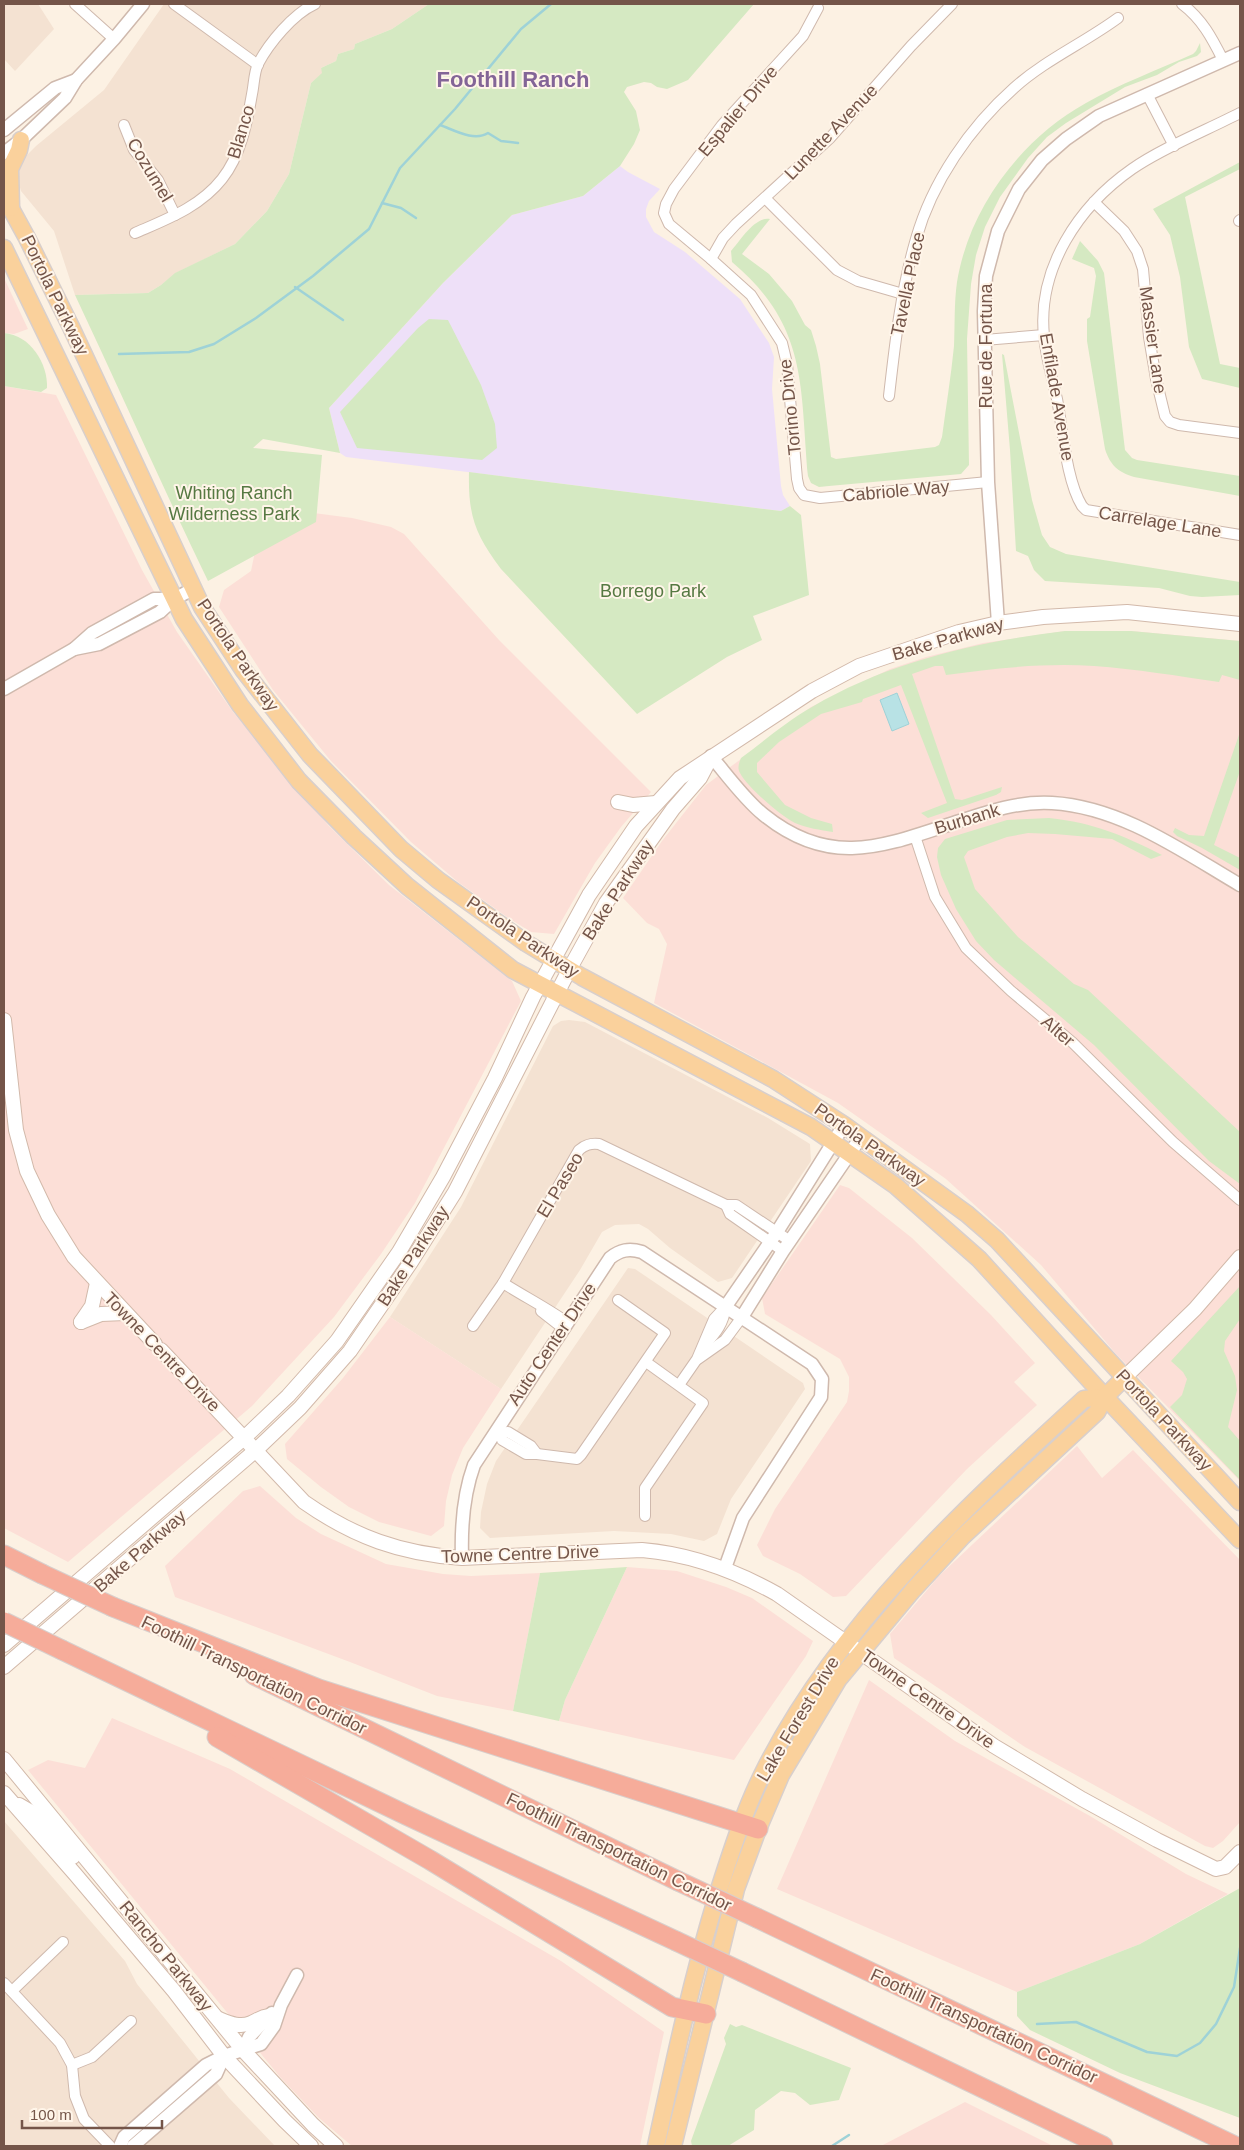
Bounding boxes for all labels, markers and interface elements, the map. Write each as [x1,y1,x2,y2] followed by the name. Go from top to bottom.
[694,62,782,160] street label: Espalier Drive
[437,67,589,92] district label: Foothill Ranch
[780,80,882,184] street label: Lunette Avenue
[223,103,259,161] street label: Blanco
[123,134,177,206] street label: Cozumel
[887,230,929,338] street label: Tavella Place
[17,232,93,358] street label: Portola Parkway
[976,282,996,409] street label: Rue de Fortuna
[1136,285,1170,395] street label: Massier Lane
[1036,331,1078,463] street label: Enfilade Avenue
[775,358,805,456] street label: Torino Drive
[842,476,950,506] street label: Cabriole Way
[168,483,301,524] park label: Whiting Ranch Wilderness Park
[1097,502,1223,542] street label: Carrelage Lane
[600,581,707,601] park label: Borrego Park
[193,595,283,715] street label: Portola Parkway
[890,614,1006,664] street label: Bake Parkway
[932,799,1003,838] street label: Burbank
[578,836,658,944] street label: Bake Parkway
[463,892,583,982] street label: Portola Parkway
[1037,1011,1079,1051] street label: Alter
[811,1099,929,1191] street label: Portola Parkway
[533,1149,587,1221] street label: El Paseo
[373,1202,453,1310] street label: Bake Parkway
[504,1279,600,1409] street label: Auto Center Drive
[100,1288,224,1416] street label: Towne Centre Drive
[1112,1365,1216,1475] street label: Portola Parkway
[90,1506,190,1596] street label: Bake Parkway
[441,1541,599,1567] street label: Towne Centre Drive
[138,1612,370,1738] street label: Foothill Transportation Corridor
[858,1645,998,1753] street label: Towne Centre Drive
[753,1653,843,1785] street label: Lake Forest Drive
[503,1789,735,1915] street label: Foothill Transportation Corridor
[115,1897,217,2015] street label: Rancho Parkway
[867,1965,1101,2087] street label: Foothill Transportation Corridor
[22,2098,162,2130] scale bar
[30,2106,72,2123] text: 100 m

